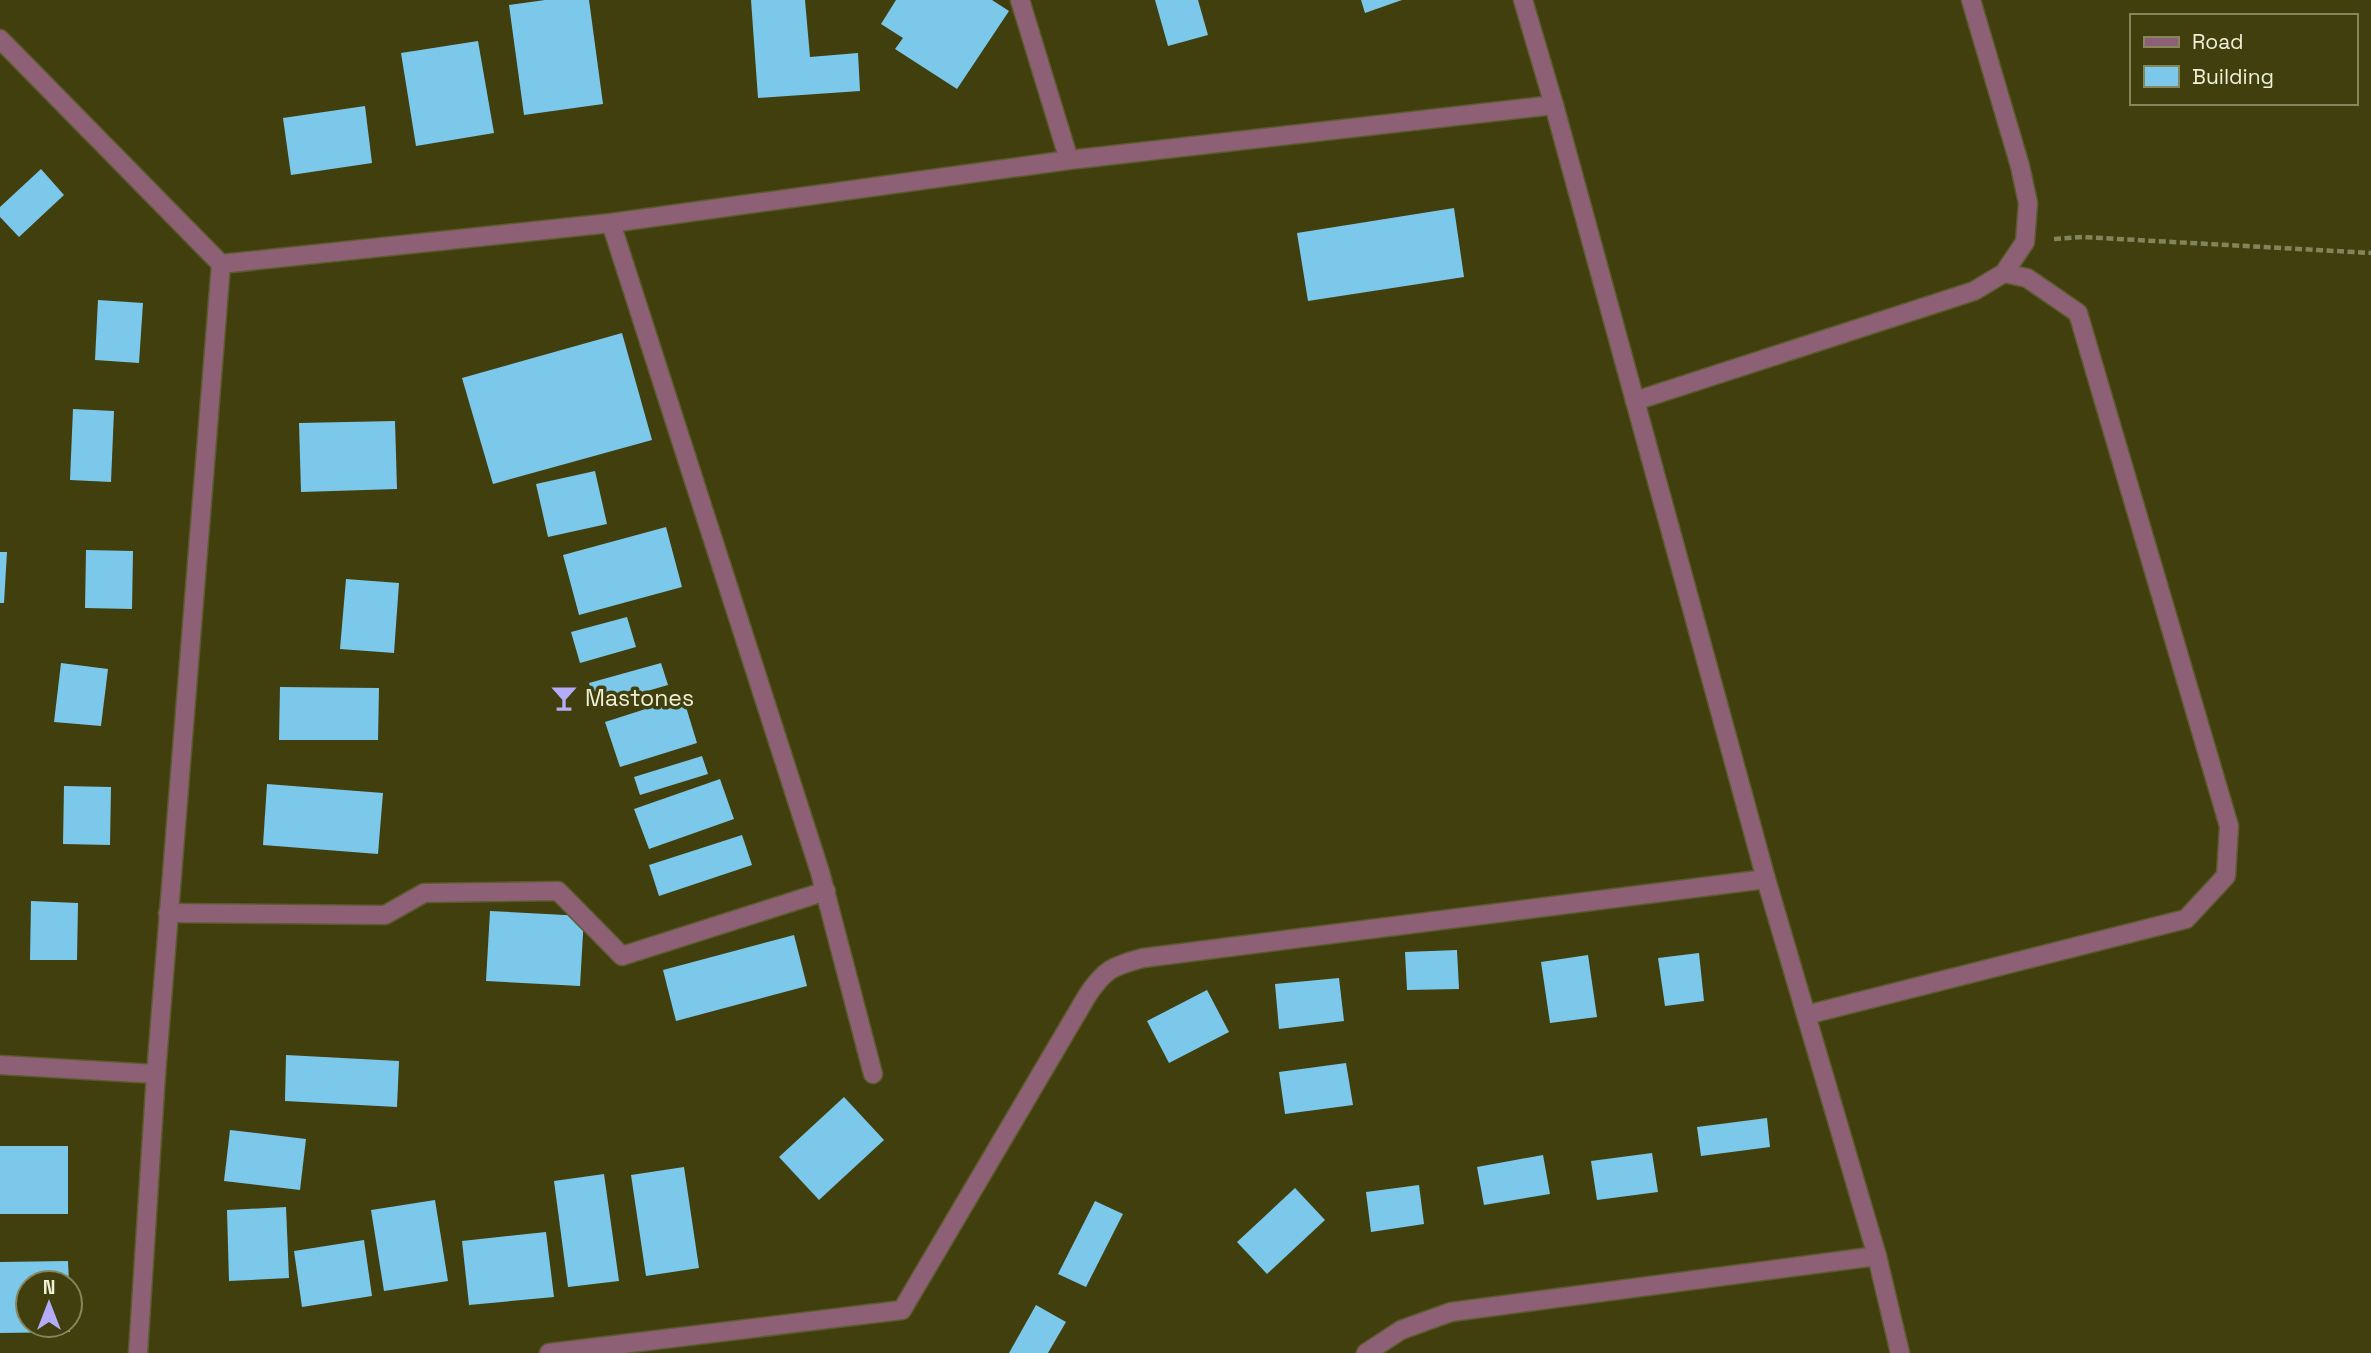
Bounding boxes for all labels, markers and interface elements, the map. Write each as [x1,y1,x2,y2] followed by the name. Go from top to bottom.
[2130,14,2357,105] legend
[2192,28,2244,55] text: Road
[2192,63,2274,90] text: Building
[549,683,579,713] bar icon: Mastones
[585,683,694,713] place label: Mastones
[14,1269,84,1339] north arrow
[43,1275,55,1300] text: N

